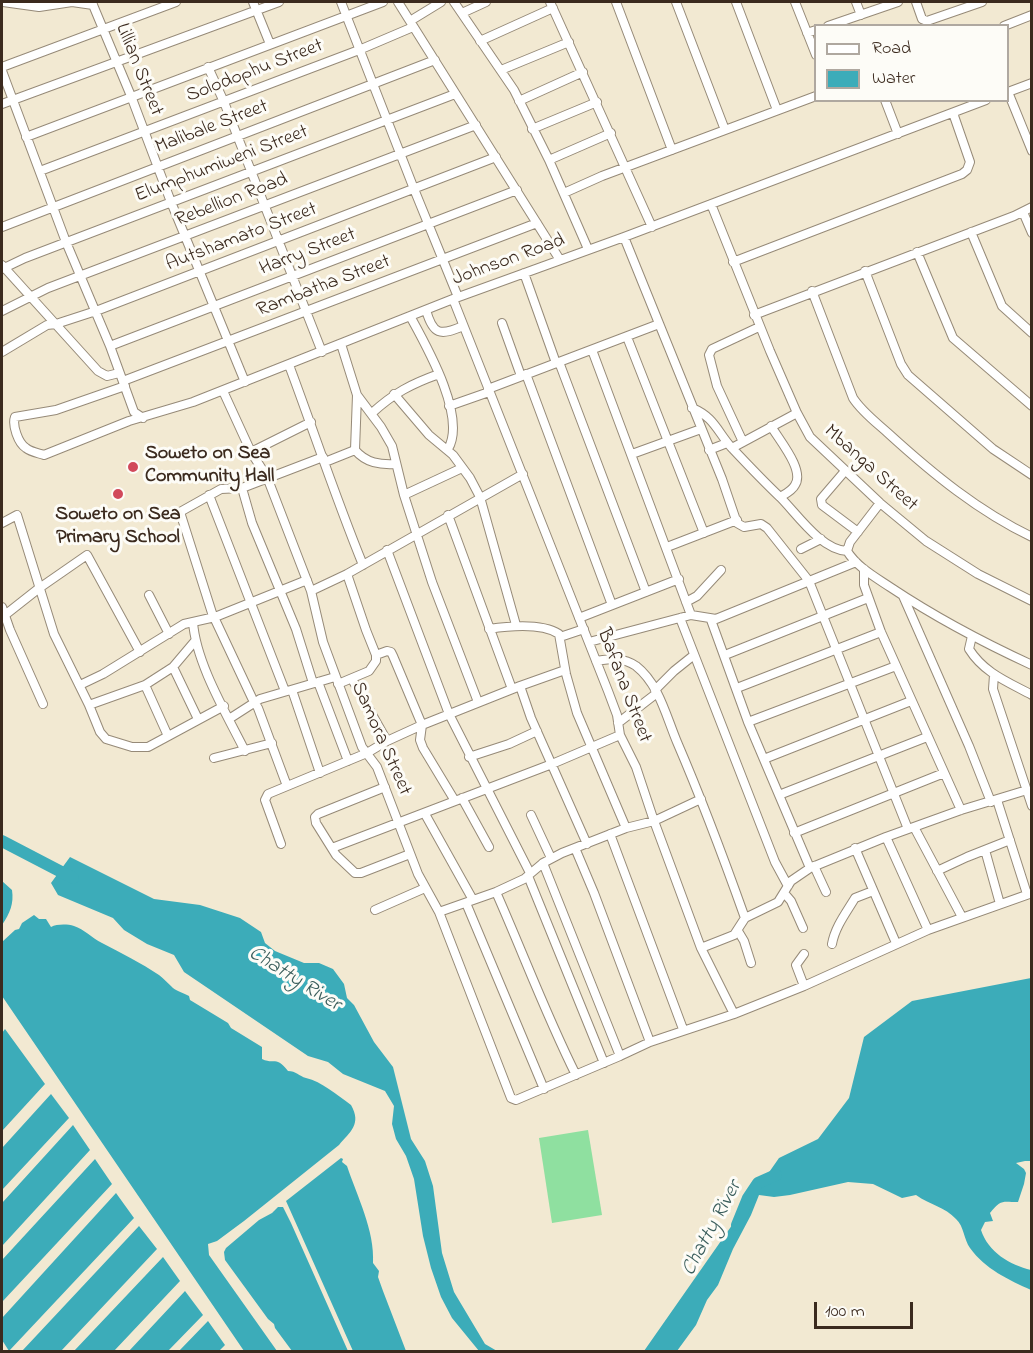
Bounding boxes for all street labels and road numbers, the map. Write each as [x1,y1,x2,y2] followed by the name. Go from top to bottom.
[109,20,167,120] street label: Lillian Street
[183,35,327,109] street label: Solodophu Street
[152,95,272,161] street label: Malibale Street
[132,121,312,209] street label: Elumphumiweni Street
[172,169,292,233] street label: Rebellion Road
[163,198,321,278] street label: Autshamato Street
[256,224,360,282] street label: Harry Street
[450,230,568,292] street label: Johnson Road
[254,251,394,323] street label: Rambatha Street
[818,420,922,518] street label: Mbanga Street
[590,625,656,747] street label: Bafana Street
[344,678,416,800] street label: Samora Street

